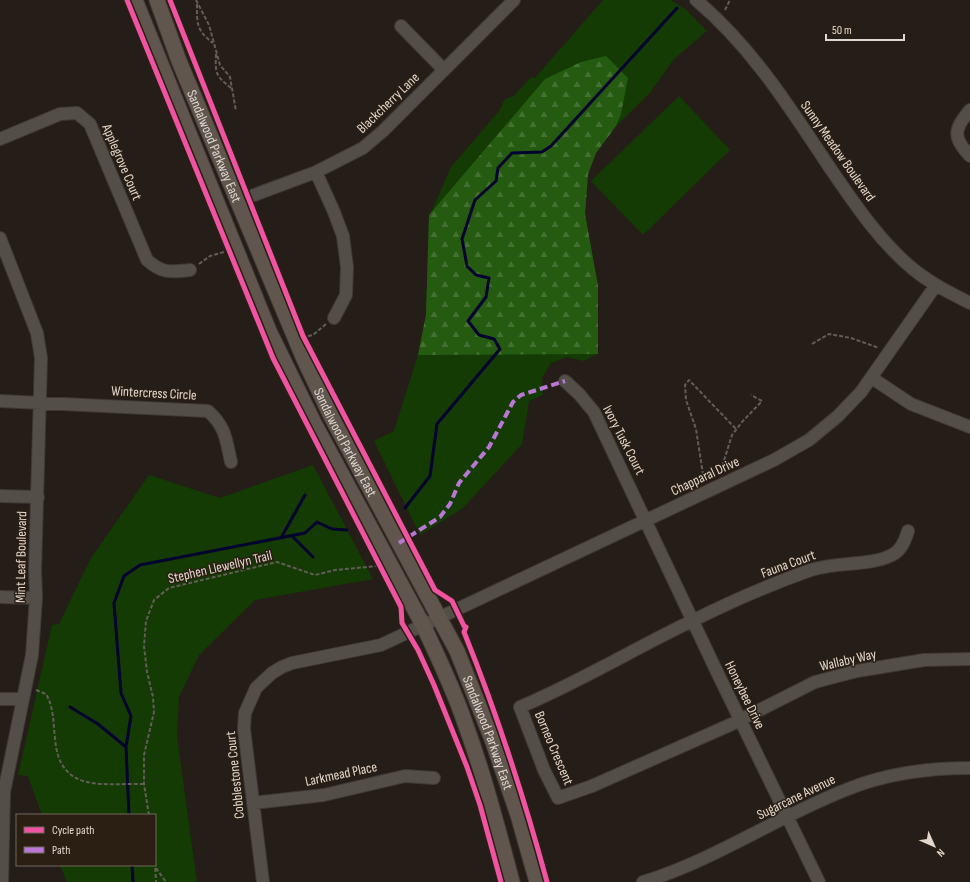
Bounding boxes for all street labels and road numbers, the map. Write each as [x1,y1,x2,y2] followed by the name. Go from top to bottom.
[353,69,423,137] street label: Blackcherry Lane
[184,87,246,205] street label: Sandalwood Parkway East
[797,98,879,205] street label: Sunny Meadow Boulevard
[98,120,146,203] street label: Applegrove Court
[111,382,197,404] street label: Wintercress Circle
[310,385,381,499] street label: Sandalwood Parkway East
[599,402,649,478] street label: Ivory Tusk Court
[668,453,742,499] street label: Chapparal Drive
[12,511,30,603] street label: Mint Leaf Boulevard
[758,546,818,582] street label: Fauna Court
[166,547,274,587] street label: Stephen Llewellyn Trail
[818,645,878,675] street label: Wallaby Way
[721,658,769,732] street label: Honeybee Drive
[459,673,517,792] street label: Sandalwood Parkway East
[531,709,577,787] street label: Borneo Crescent
[222,730,248,820] street label: Cobblestone Court
[303,758,379,790] street label: Larkmead Place
[754,771,838,823] street label: Sugarcane Avenue

